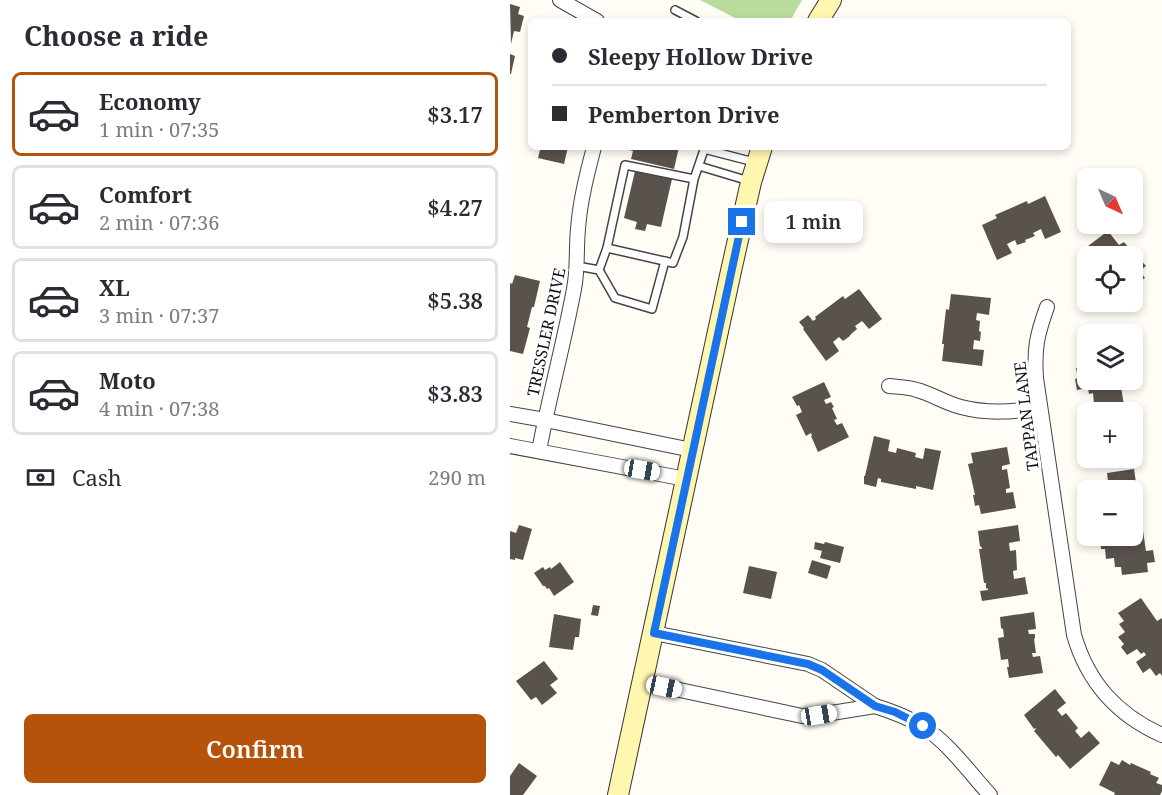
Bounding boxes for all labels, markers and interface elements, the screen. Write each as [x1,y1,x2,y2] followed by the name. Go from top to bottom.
[24,17,209,54] text: Choose a ride
[588,41,813,71] text: Sleepy Hollow Drive
[99,86,201,116] text: Economy
[27,87,81,141] icon: car
[427,99,483,129] text: $3.17
[588,99,780,129] text: Pemberton Drive
[99,116,219,143] text: 1 min · 07:35
[1077,168,1143,234] north arrow
[1077,168,1143,546] map controls
[99,179,192,209] text: Comfort
[27,180,81,234] icon: car
[427,192,483,222] text: $4.27
[763,201,862,243] callout: 1 min
[728,208,755,235] route end
[786,208,841,235] text: 1 min
[99,209,219,236] text: 2 min · 07:36
[1077,246,1143,312] button: locate
[522,266,570,398] street label: TRESSLER DRIVE
[99,272,130,302] text: XL
[27,273,81,327] icon: car
[427,285,483,315] text: $5.38
[99,302,219,329] text: 3 min · 07:37
[1077,324,1143,390] button: layers
[1008,360,1044,472] street label: TAPPAN LANE
[99,365,156,395] text: Moto
[27,366,81,420] icon: car
[427,378,483,408] text: $3.83
[99,395,219,422] text: 4 min · 07:38
[1077,402,1143,468] button: +
[623,458,661,482] car
[24,461,57,494] icon: cash
[72,462,122,492] text: Cash
[428,464,486,491] text: 290 m
[1077,480,1143,546] button: −
[645,674,683,700] car
[800,703,838,727] car
[909,712,936,739] route start
[24,714,486,783] button: Confirm

